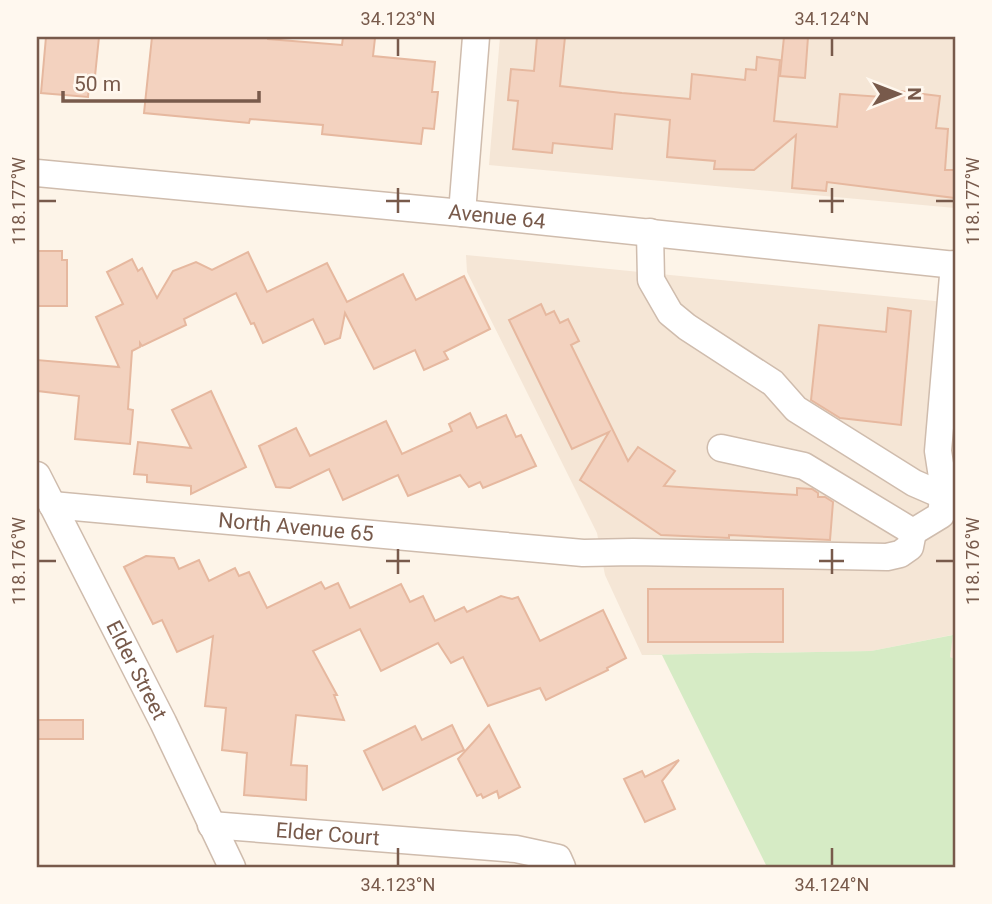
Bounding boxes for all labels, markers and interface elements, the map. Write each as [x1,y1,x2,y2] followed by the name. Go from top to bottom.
[361,8,435,29] text: 34.123°N
[795,8,869,29] text: 34.124°N
[63,60,259,104] scale bar
[862,60,932,130] north arrow
[74,72,121,96] text: 50 m
[903,87,926,101] text: N
[8,157,29,245] text: 118.177°W
[962,157,983,245] text: 118.177°W
[447,200,547,234] street label: Avenue 64
[217,508,375,546] street label: North Avenue 65
[8,517,29,605] text: 118.176°W
[962,517,983,605] text: 118.176°W
[101,617,172,724] street label: Elder Street
[275,818,381,850] street label: Elder Court
[361,874,435,895] text: 34.123°N
[795,874,869,895] text: 34.124°N

